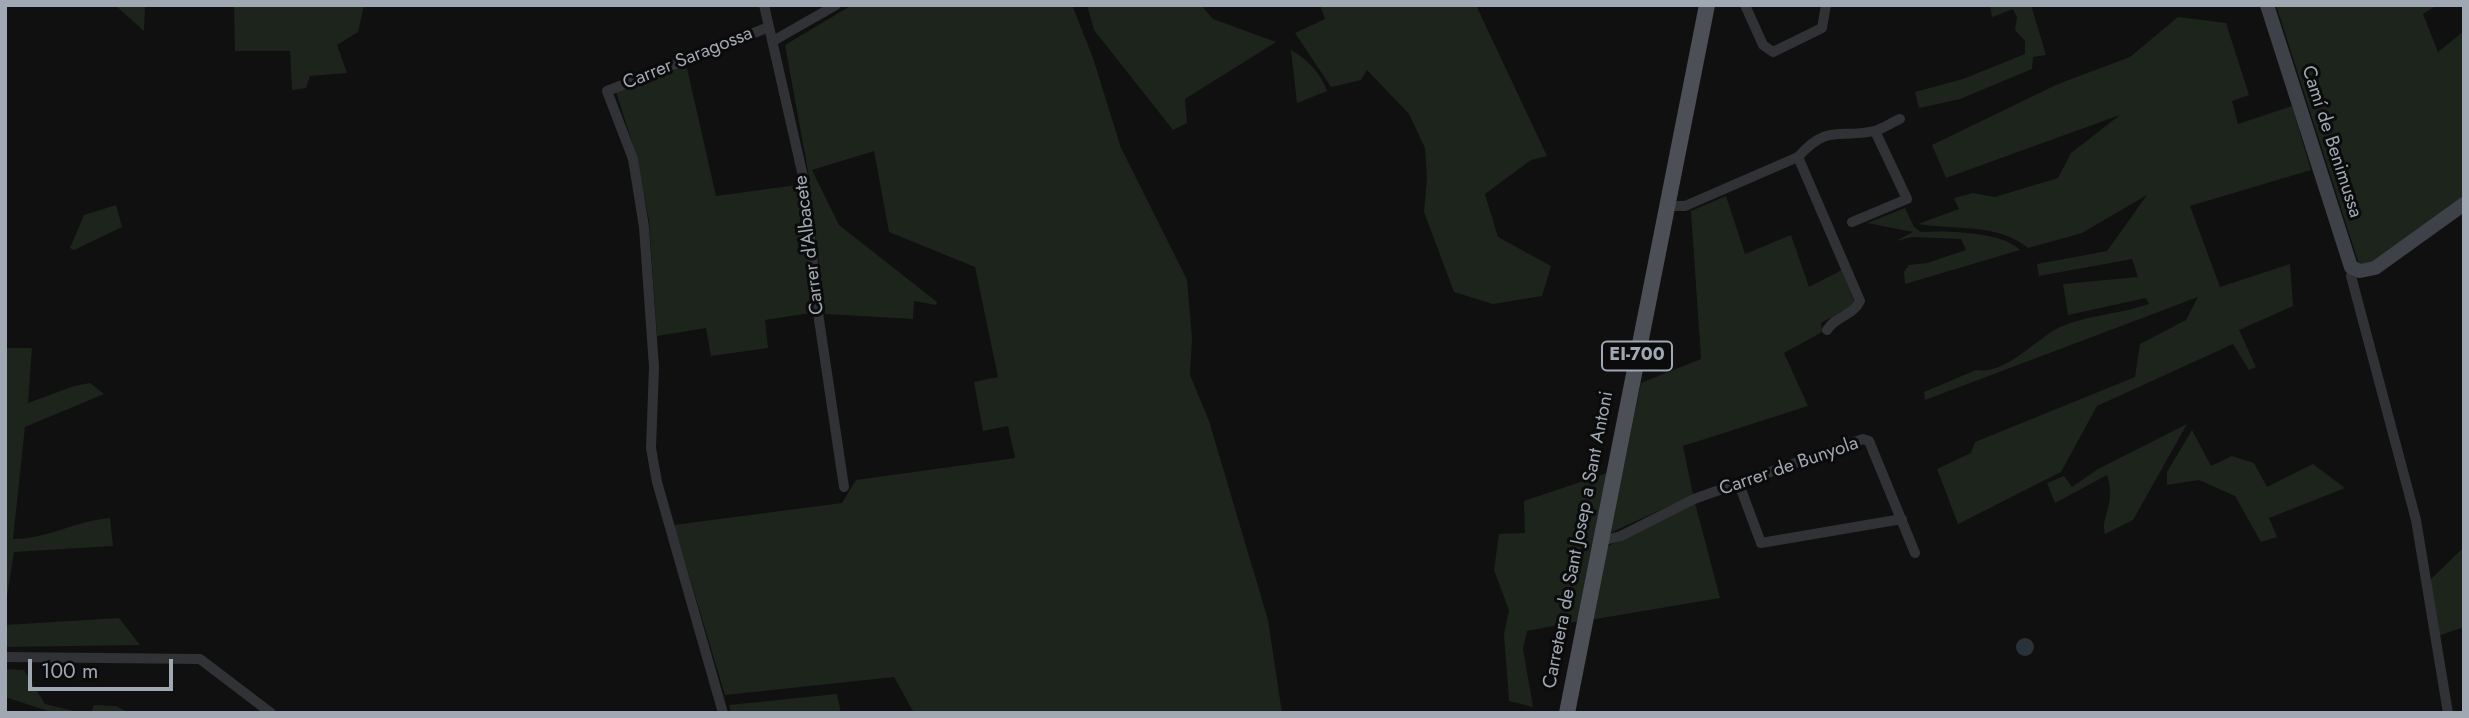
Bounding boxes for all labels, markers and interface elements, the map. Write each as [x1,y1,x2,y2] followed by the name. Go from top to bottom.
[620,23,756,95] street label: Carrer Saragossa
[2296,63,2366,221] street label: Camí de Benimussa
[790,174,830,316] street label: Carrer d'Albacete
[1602,342,1672,370] road number: EI-700
[1539,389,1619,691] street label: Carretera de Sant Josep a Sant Antoni
[1716,433,1862,501] street label: Carrer de Bunyola
[32,644,177,688] scale bar
[41,656,98,686] text: 100 m

